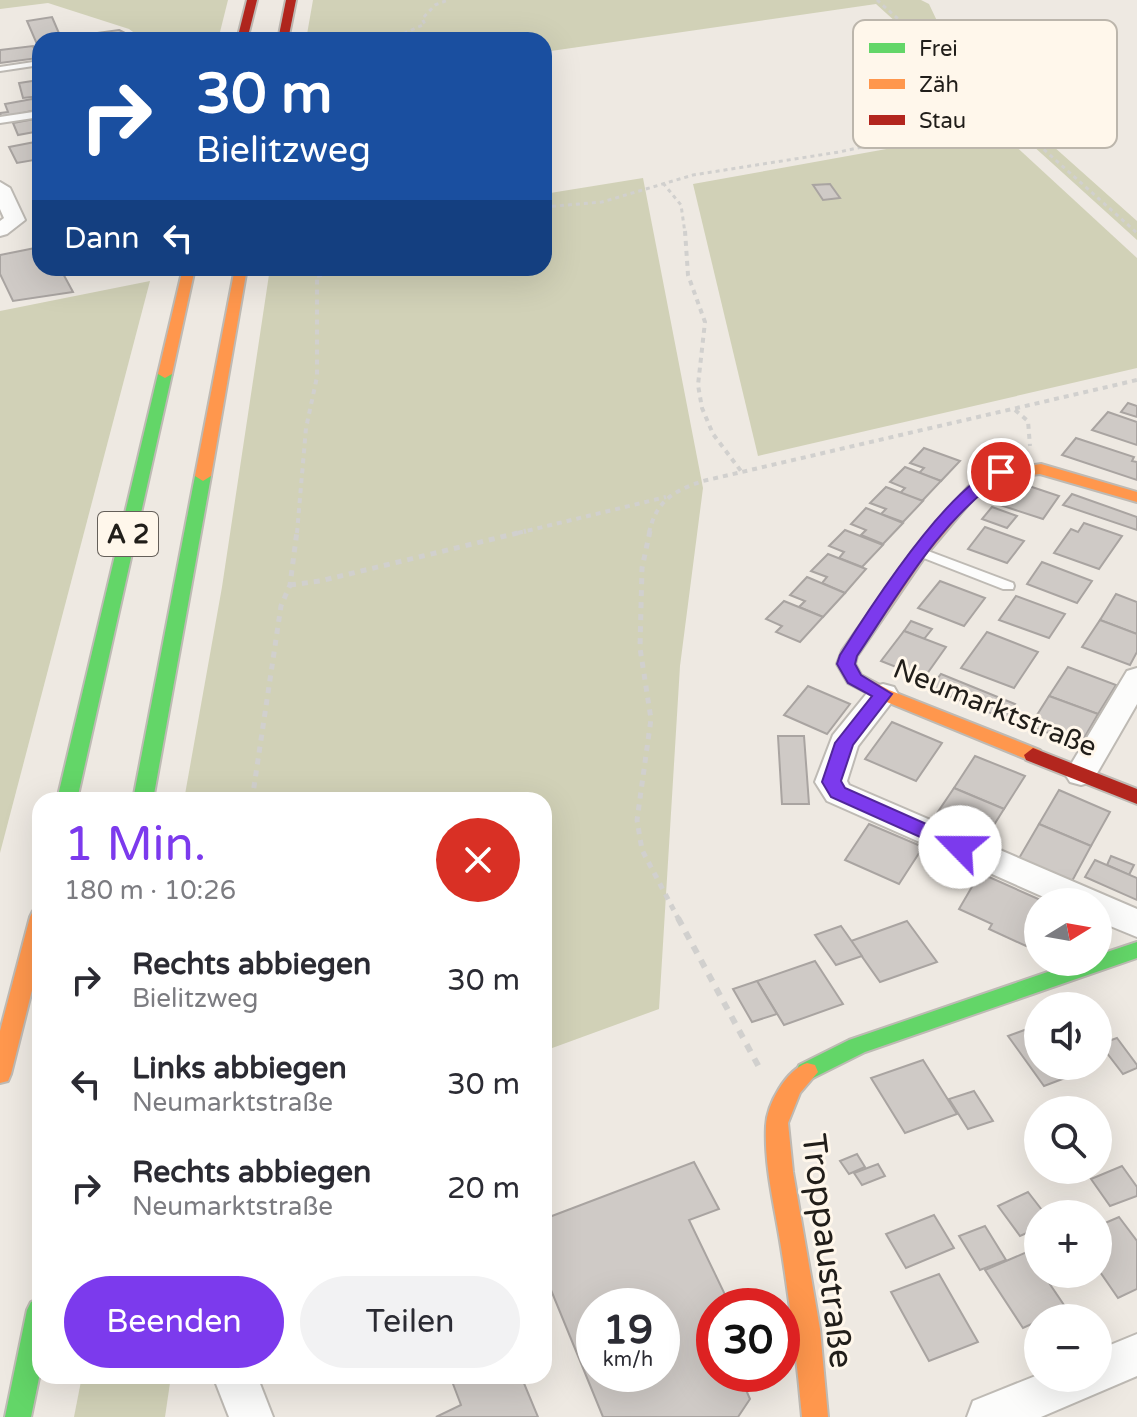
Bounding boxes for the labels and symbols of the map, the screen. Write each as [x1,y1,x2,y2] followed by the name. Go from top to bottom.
[853,20,1117,148] legend
[919,36,958,62] text: Frei
[919,72,959,98] text: Zäh
[919,108,966,134] text: Stau
[967,438,1035,506] pin
[98,512,158,556] road number: A 2
[888,652,1102,764] street label: Neumarktstraße
[918,805,1002,889] position arrow
[1024,888,1112,976] north arrow
[792,1132,862,1370] street label: Troppaustraße
[696,1288,800,1392] speed limit sign: 30

